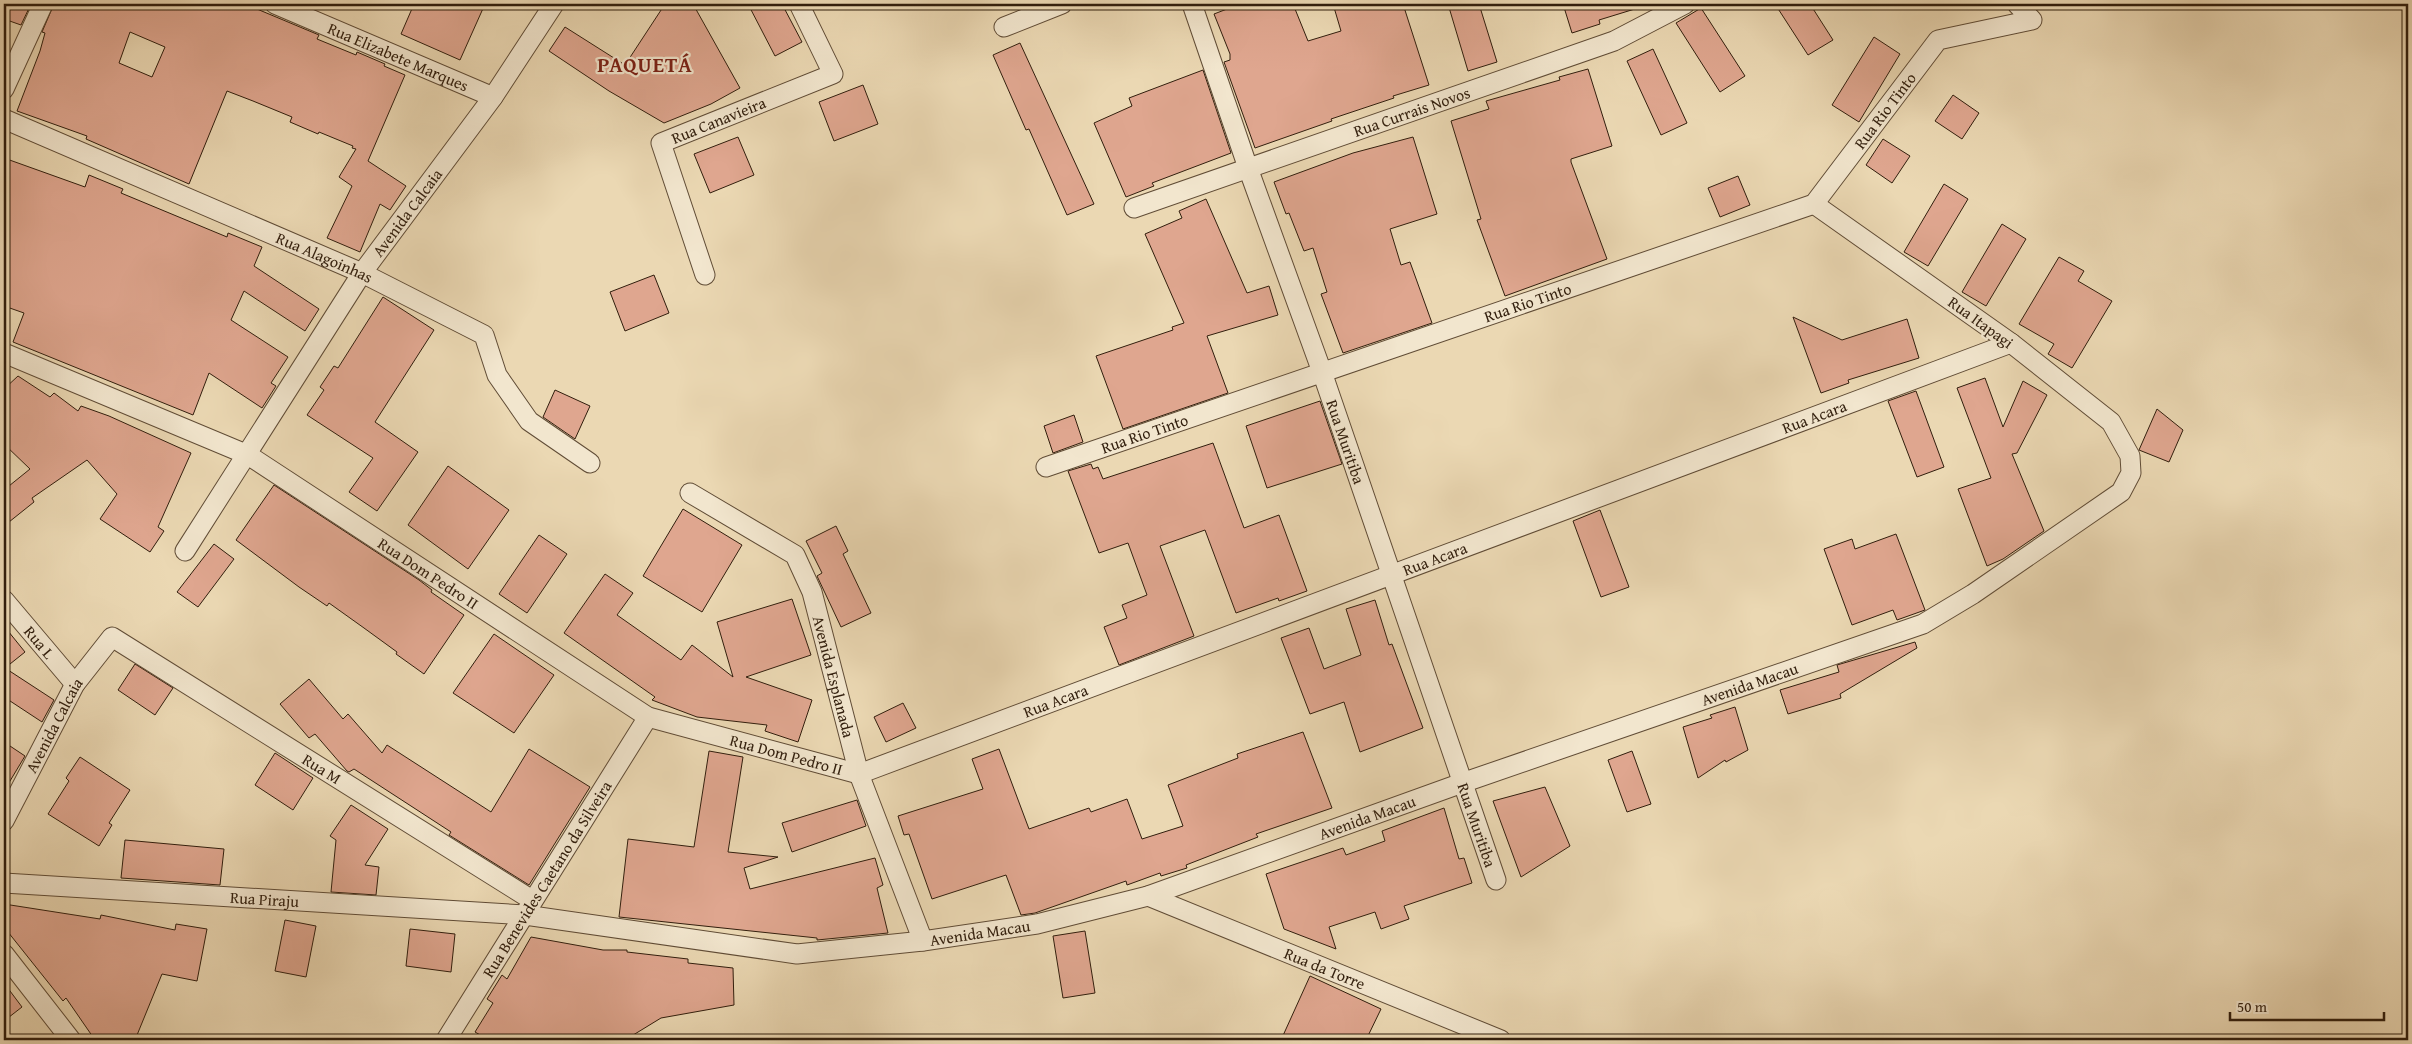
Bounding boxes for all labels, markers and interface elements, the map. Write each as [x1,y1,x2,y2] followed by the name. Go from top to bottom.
[324,16,472,97] street label: Rua Elizabete Marques
[597,49,693,80] district label: PAQUETÁ
[1848,67,1922,154] street label: Rua Rio Tinto
[1350,80,1473,143] street label: Rua Currais Novos
[668,90,770,150] street label: Rua Canavieira
[366,163,448,262] street label: Avenida Calcaia
[272,225,377,289] street label: Rua Alagoinhas
[1481,276,1574,328] street label: Rua Rio Tinto
[1943,290,2019,354] street label: Rua Itapagi
[1778,393,1850,440] street label: Rua Acara
[1320,396,1372,488] street label: Rua Muritiba
[1098,407,1191,459] street label: Rua Rio Tinto
[373,531,483,615] street label: Rua Dom Pedro II
[1399,535,1471,582] street label: Rua Acara
[807,613,861,740] street label: Avenida Esplanada
[18,620,61,664] street label: Rua L
[1698,656,1802,712] street label: Avenida Macau
[19,672,88,777] street label: Avenida Calcaia
[1020,677,1092,724] street label: Rua Acara
[727,728,846,781] street label: Rua Dom Pedro II
[298,747,346,790] street label: Rua M
[476,775,618,982] street label: Rua Benevides Caetano da Silveira
[1452,779,1503,871] street label: Rua Muritiba
[1315,789,1419,846] street label: Avenida Macau
[229,885,300,913] street label: Rua Piraju
[928,913,1032,952] street label: Avenida Macau
[1281,941,1369,995] street label: Rua da Torre
[2230,989,2383,1021] scale bar
[2237,996,2268,1017] text: 50 m

